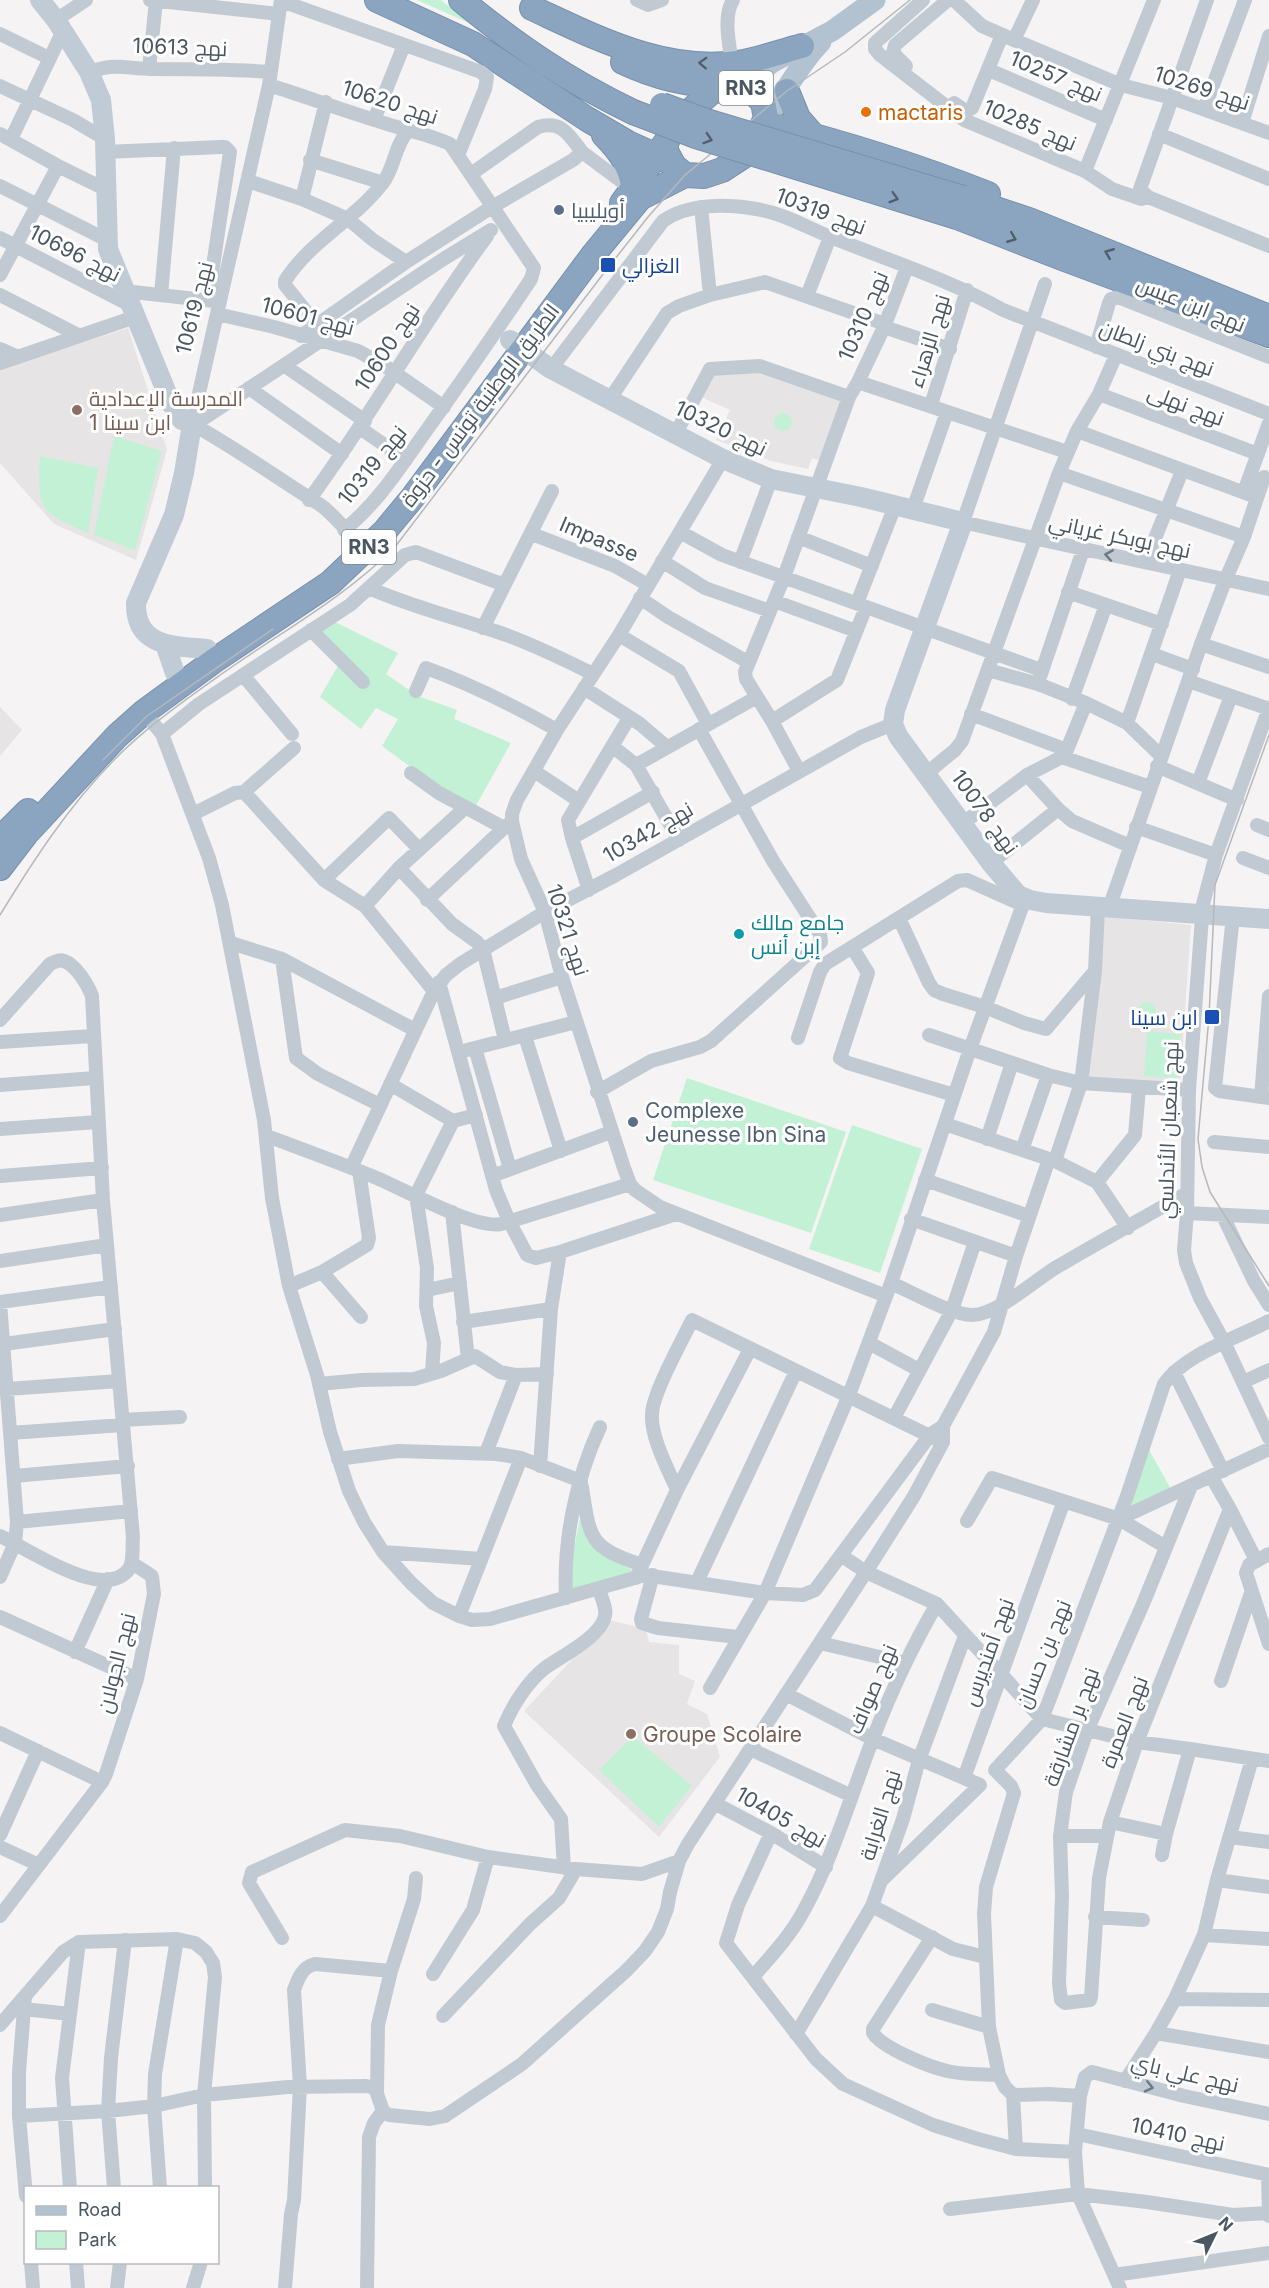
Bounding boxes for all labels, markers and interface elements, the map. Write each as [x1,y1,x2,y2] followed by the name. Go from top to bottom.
[132,33,228,63] street label: نهج 10613
[1005,45,1106,108] street label: نهج 10257
[699,57,708,70] one-way arrow
[1150,61,1253,117] street label: نهج 10269
[719,71,773,105] road number: RN3
[338,75,441,131] street label: نهج 10620
[979,94,1080,158] street label: نهج 10285
[878,100,963,125] place label: mactaris
[859,105,873,119] marker: mactaris
[702,132,713,145] one-way arrow
[772,182,870,242] street label: نهج 10319
[888,190,899,203] one-way arrow
[571,198,625,223] place label: أويليبيا
[552,203,566,217] marker: أويليبيا
[24,219,125,288] street label: نهج 10696
[1005,231,1016,243] one-way arrow
[1104,248,1115,260] one-way arrow
[622,253,680,282] place label: الغزالي
[599,256,617,274] marker: الغزالي
[170,259,220,358] street label: نهج 10619
[833,267,895,365] street label: نهج 10310
[1132,271,1249,339] street label: نهج ابن عيس
[903,291,957,391] street label: نهج الزهراء
[258,292,357,342] street label: نهج 10601
[349,298,426,397] street label: نهج 10600
[395,299,565,512] street label: الطريق الوطنية تونس - حزوة
[1095,315,1218,385] street label: نهج بني زلطان
[1143,379,1228,433] street label: نهج نهلى
[89,386,243,436] place label: المدرسة الإعدادية ابن سينا 1
[670,395,771,463] street label: نهج 10320
[70,403,84,417] marker: المدرسة الإعدادية ابن سينا 1
[332,420,413,511] street label: نهج 10319
[1046,509,1193,567] street label: نهج بوبكر غرياني
[556,511,642,567] street label: Impasse
[342,530,396,564] road number: RN3
[1105,549,1115,562] one-way arrow
[945,765,1024,860] street label: نهج 10078
[599,796,698,869] street label: نهج 10342
[540,881,595,979] street label: نهج 10321
[751,910,844,960] place label: جامع مالك إبن أنس
[732,927,746,941] marker: جامع مالك إبن أنس
[1130,1005,1198,1031] place label: ابن سينا
[1203,1008,1221,1026] marker: ابن سينا
[1152,1041,1187,1219] street label: نهج شعبان الأندلسي
[645,1098,826,1147] place label: Complexe Jeunesse Ibn Sina
[626,1115,640,1129] marker: Complexe Jeunesse Ibn Sina
[957,1595,1021,1710] street label: نهج أمنديرس
[1010,1596,1078,1713] street label: نهج بن حسان
[91,1610,142,1716] street label: نهج الجولان
[842,1640,904,1739] street label: نهج صواف
[1038,1664,1106,1790] street label: نهج بر مشارقة
[1095,1673,1155,1772] street label: نهج العمرة
[643,1722,802,1747] place label: Groupe Scolaire
[624,1727,638,1741] marker: Groupe Scolaire
[854,1767,907,1864] street label: نهج الغرابة
[730,1781,831,1855] street label: نهج 10405
[1128,2048,1241,2101] street label: نهج علي باي
[1144,2080,1154,2093] one-way arrow
[1128,2112,1227,2158] street label: نهج 10410
[24,2186,219,2264] legend
[78,2199,121,2220] text: Road
[1185,2204,1245,2264] north arrow
[1214,2212,1237,2235] text: N
[78,2229,117,2250] text: Park

